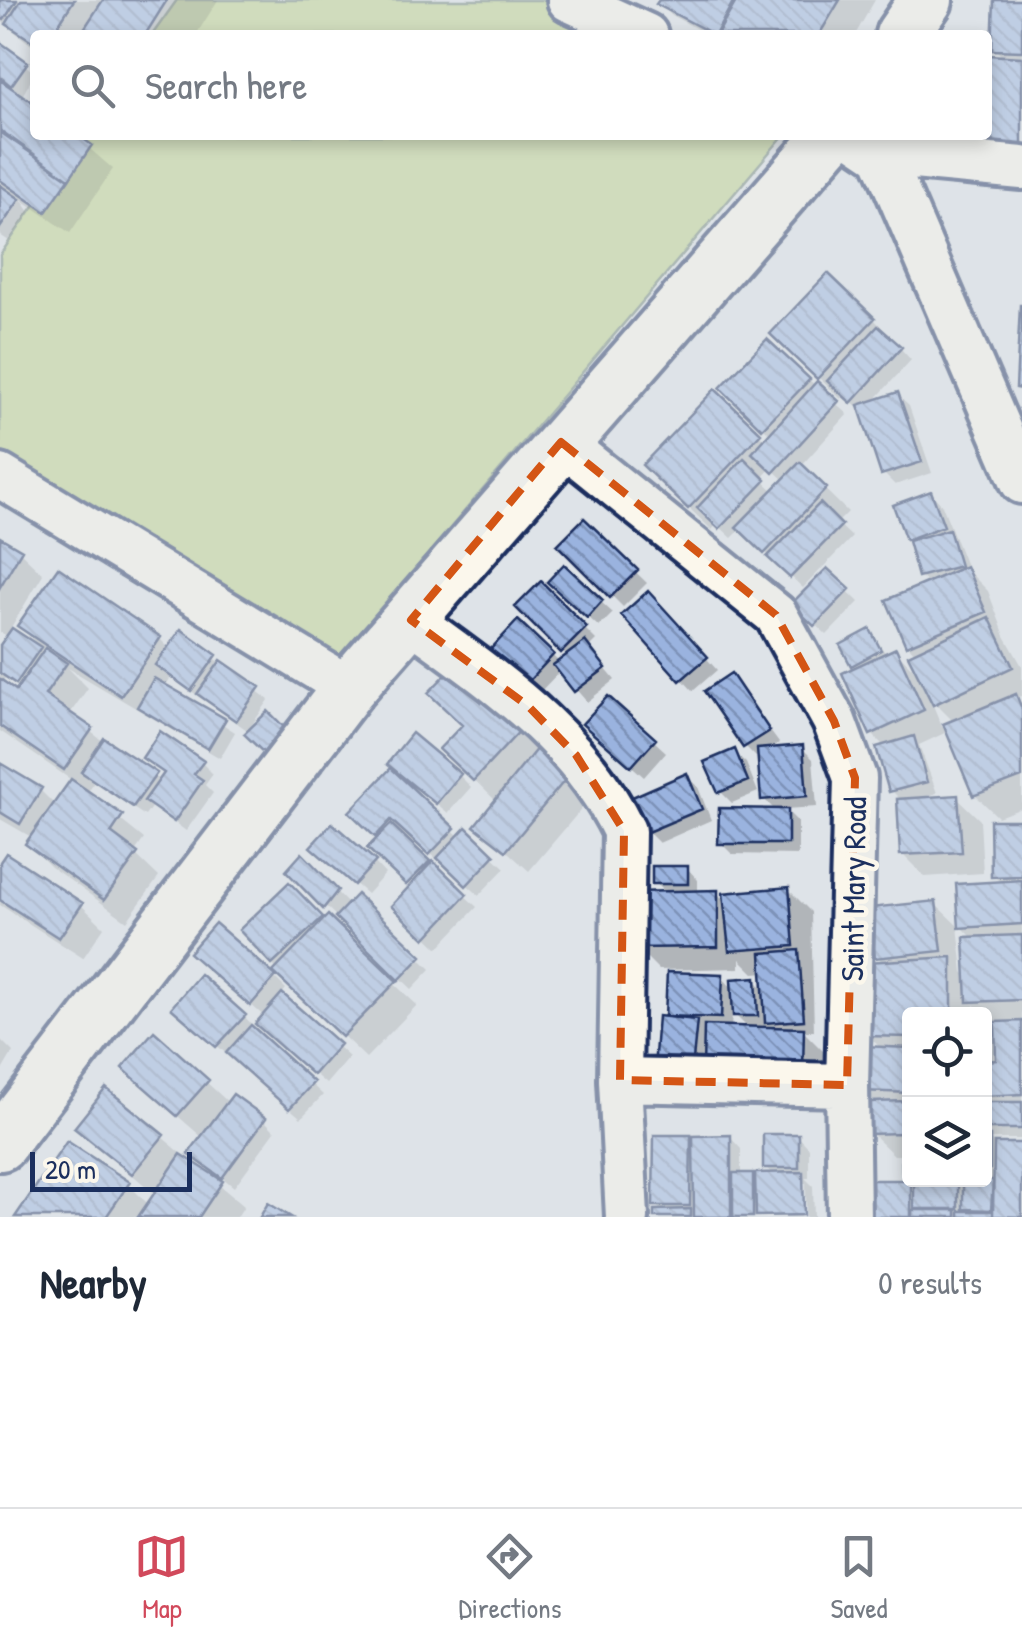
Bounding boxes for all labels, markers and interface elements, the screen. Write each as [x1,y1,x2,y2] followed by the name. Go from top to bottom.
[30,30,992,140] search box
[65,58,120,113] icon: search
[145,59,307,111] text: Search here
[830,796,876,982] street label: Saint Mary Road
[902,1007,992,1187] map controls
[902,1007,992,1097] button: locate
[902,1097,992,1187] button: layers
[30,1147,192,1192] scale bar
[45,1150,96,1188] text: 20 m
[40,1254,147,1311] text: Nearby
[878,1261,982,1304] text: 0 results
[134,1529,189,1627] tab: Map
[458,1529,561,1627] tab: Directions
[830,1529,888,1627] tab: Saved

